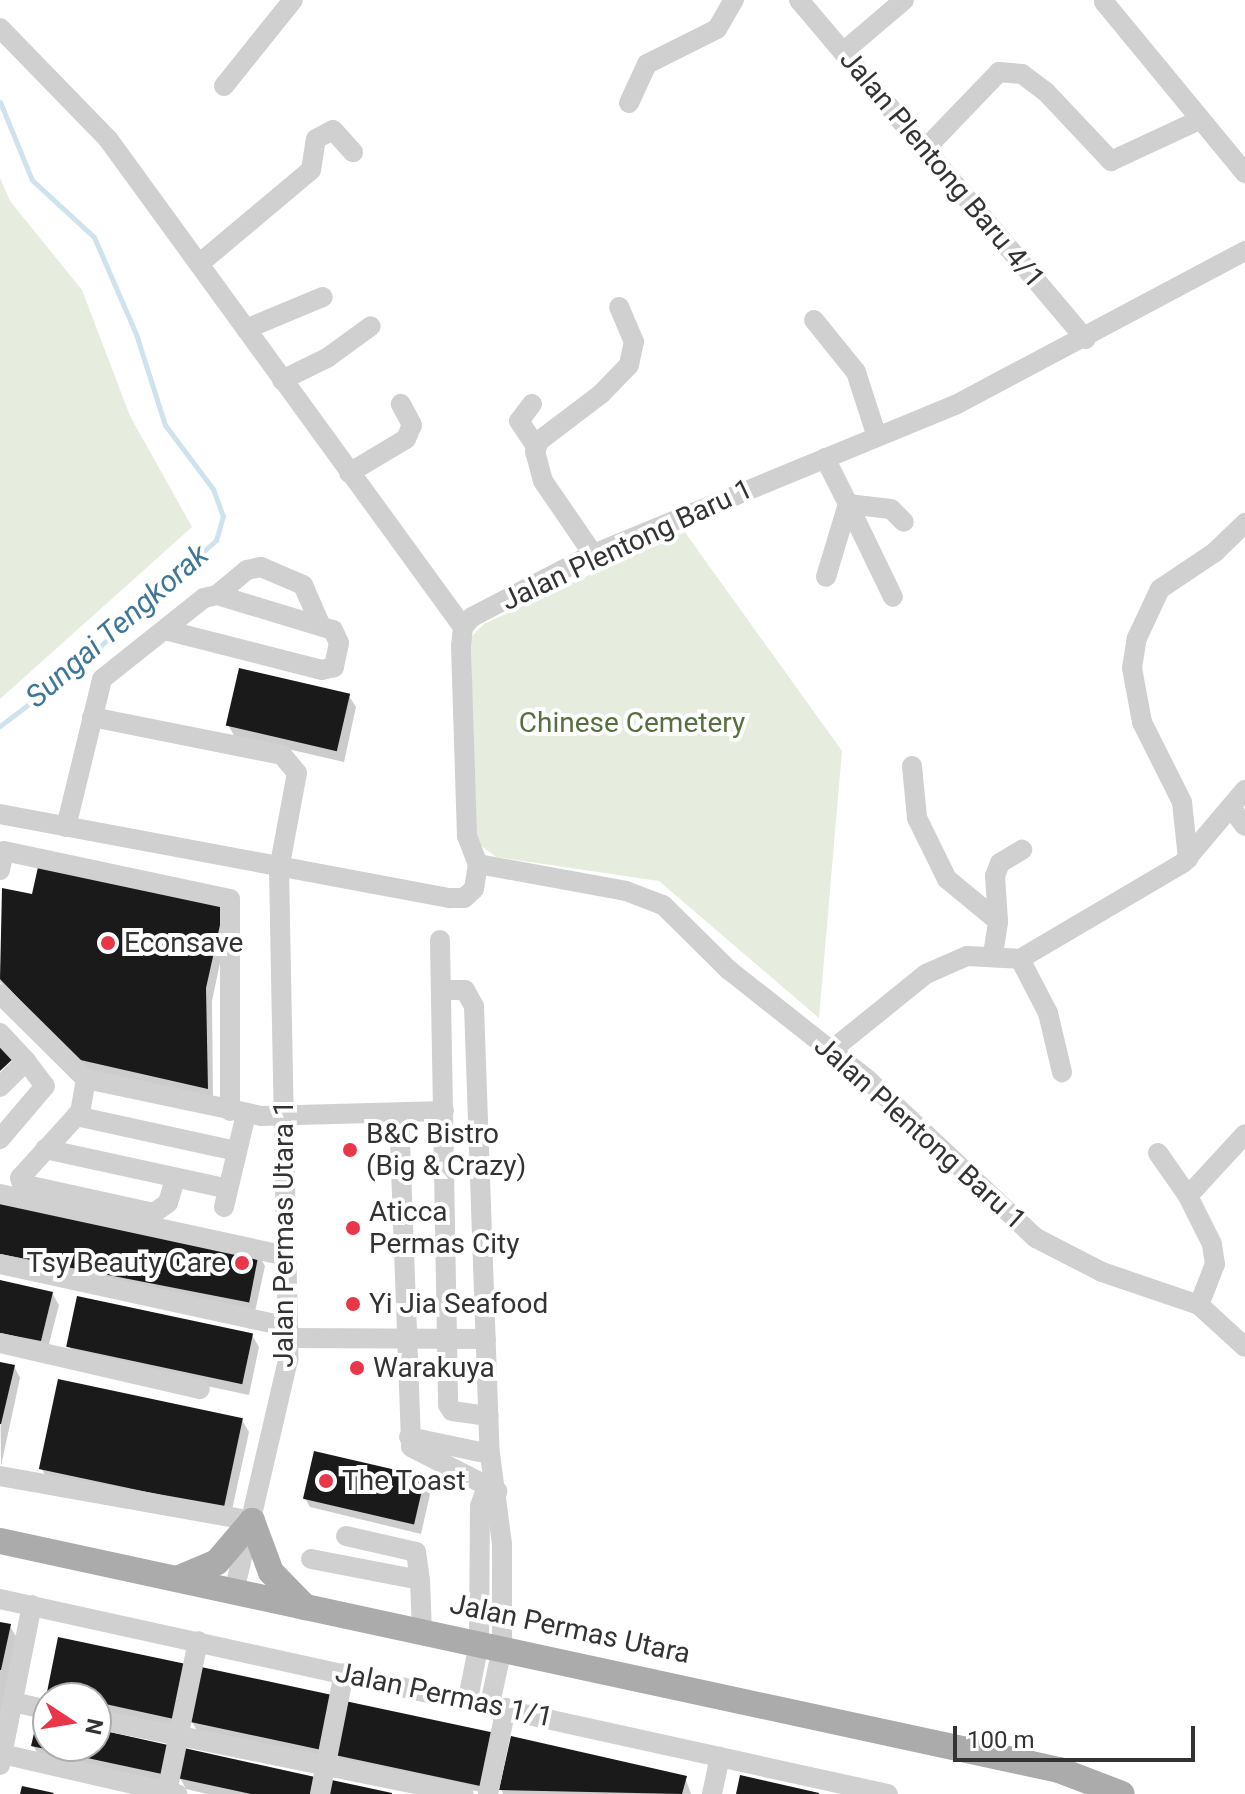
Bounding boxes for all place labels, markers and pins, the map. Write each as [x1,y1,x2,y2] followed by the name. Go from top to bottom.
[124,926,243,960] place label: Econsave
[99,934,117,952] marker: Econsave
[366,1117,526,1183] place label: B&C Bistro (Big & Crazy)
[341,1141,359,1159] marker: B&C Bistro (Big & Crazy)
[369,1195,519,1261] place label: Aticca Permas City
[344,1219,362,1237] marker: Aticca Permas City
[26,1246,226,1280] place label: Tsy Beauty Care
[233,1254,251,1272] marker: Tsy Beauty Care
[369,1287,548,1321] place label: Yi Jia Seafood
[344,1295,362,1313] marker: Yi Jia Seafood
[373,1351,495,1385] place label: Warakuya
[348,1359,366,1377] marker: Warakuya
[342,1464,466,1498] place label: The Toast
[317,1472,335,1490] marker: The Toast

